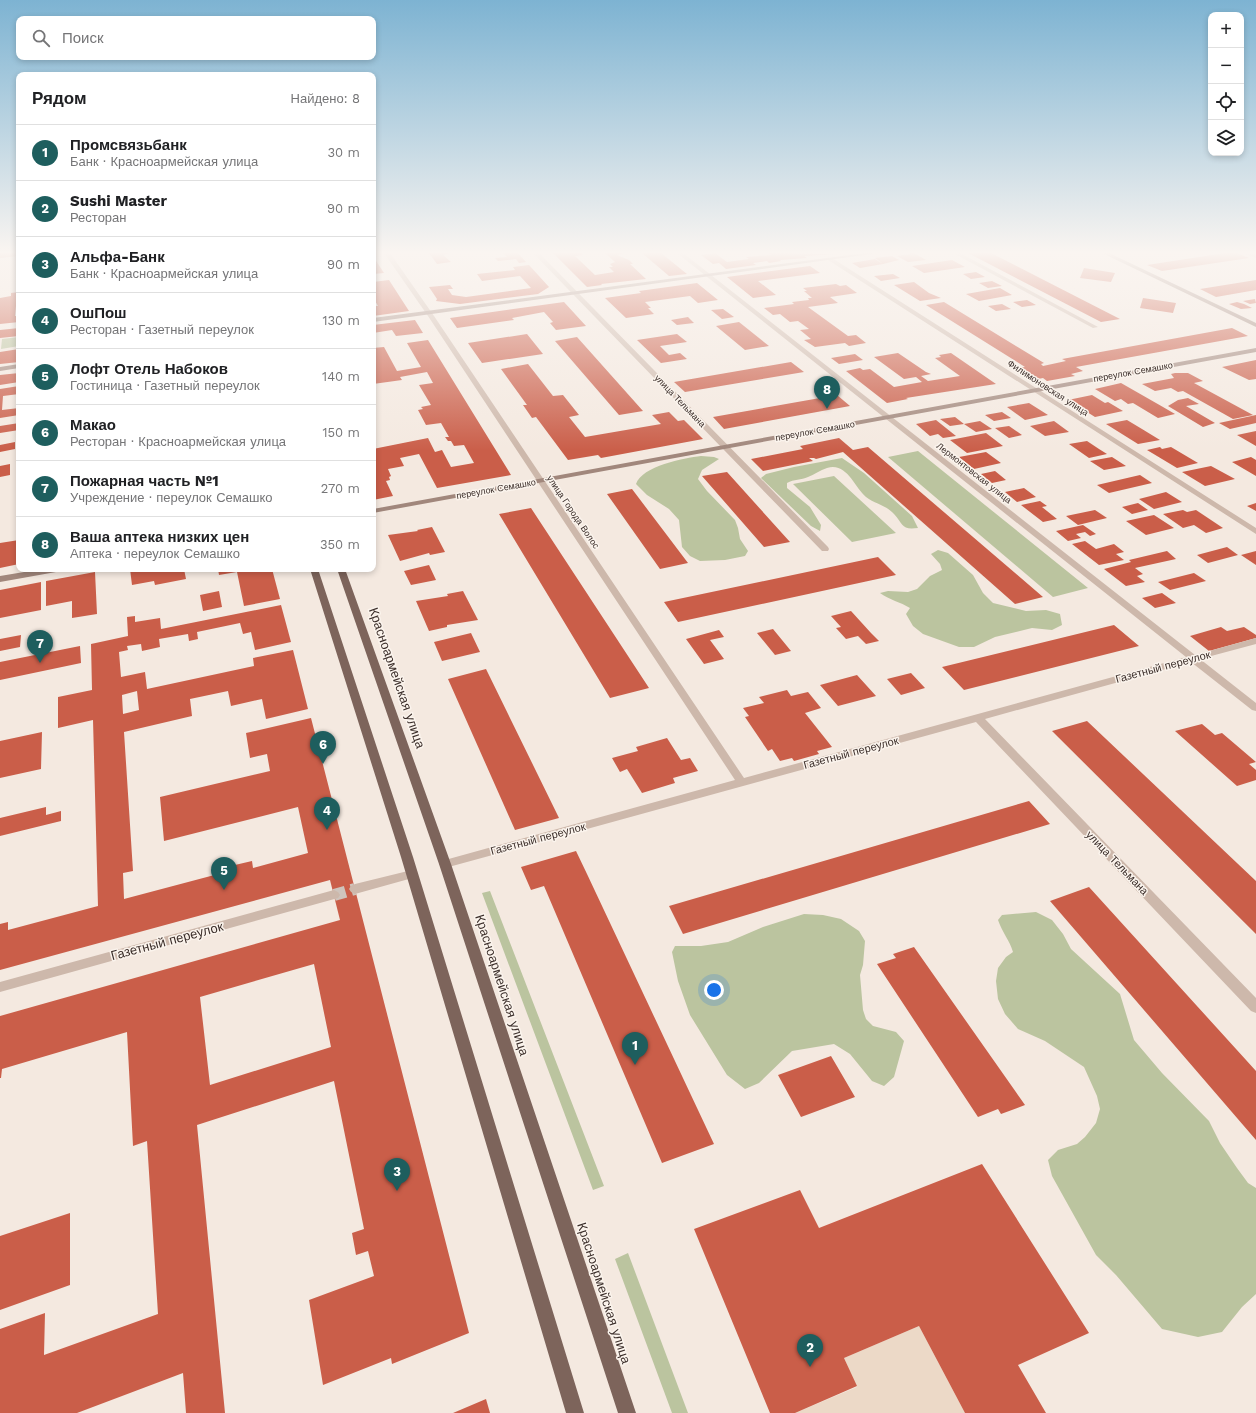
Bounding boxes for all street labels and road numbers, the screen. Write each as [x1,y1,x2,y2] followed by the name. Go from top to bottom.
[1006,358,1090,418] street label: Филимоновская улица
[1093,360,1173,384] street label: переулок Семашко
[653,373,707,429] street label: улица Тельмана
[775,419,855,443] street label: переулок Семашко
[935,441,1013,505] street label: Лермонтовская улица
[545,474,601,551] street label: улица Города Волос
[456,477,536,501] street label: переулок Семашко
[366,606,428,751] street label: Красноармейская улица
[1114,648,1212,686] street label: Газетный переулок
[802,734,900,772] street label: Газетный переулок
[489,820,587,858] street label: Газетный переулок
[1083,828,1151,898] street label: улица Тельмана
[472,912,532,1058] street label: Красноармейская улица
[109,919,225,963] street label: Газетный переулок
[574,1220,634,1366] street label: Красноармейская улица

